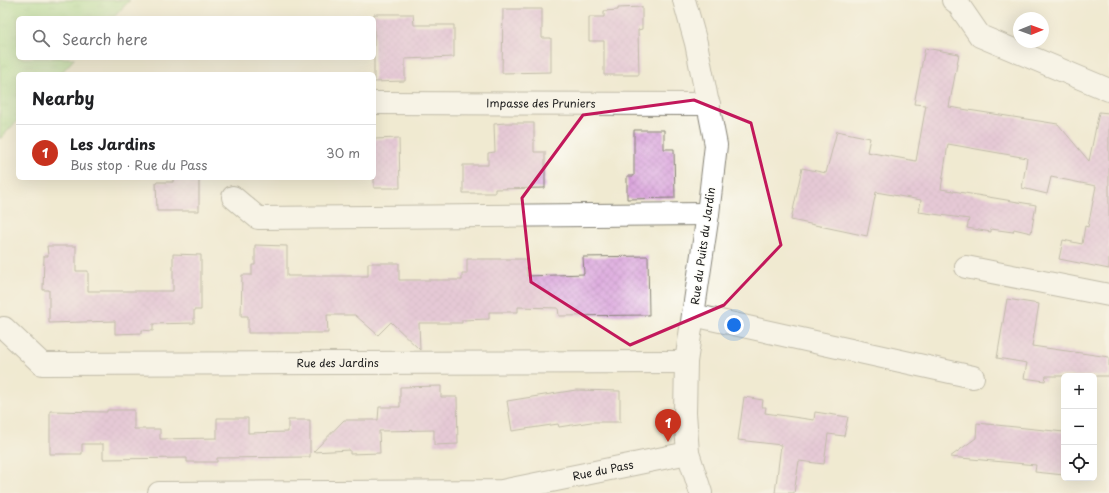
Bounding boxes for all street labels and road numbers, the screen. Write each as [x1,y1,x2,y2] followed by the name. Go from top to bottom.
[486,94,596,112] street label: Impasse des Pruniers
[686,186,719,306] street label: Rue du Puits du Jardin
[296,354,379,371] street label: Rue des Jardins
[571,455,635,484] street label: Rue du Pass

